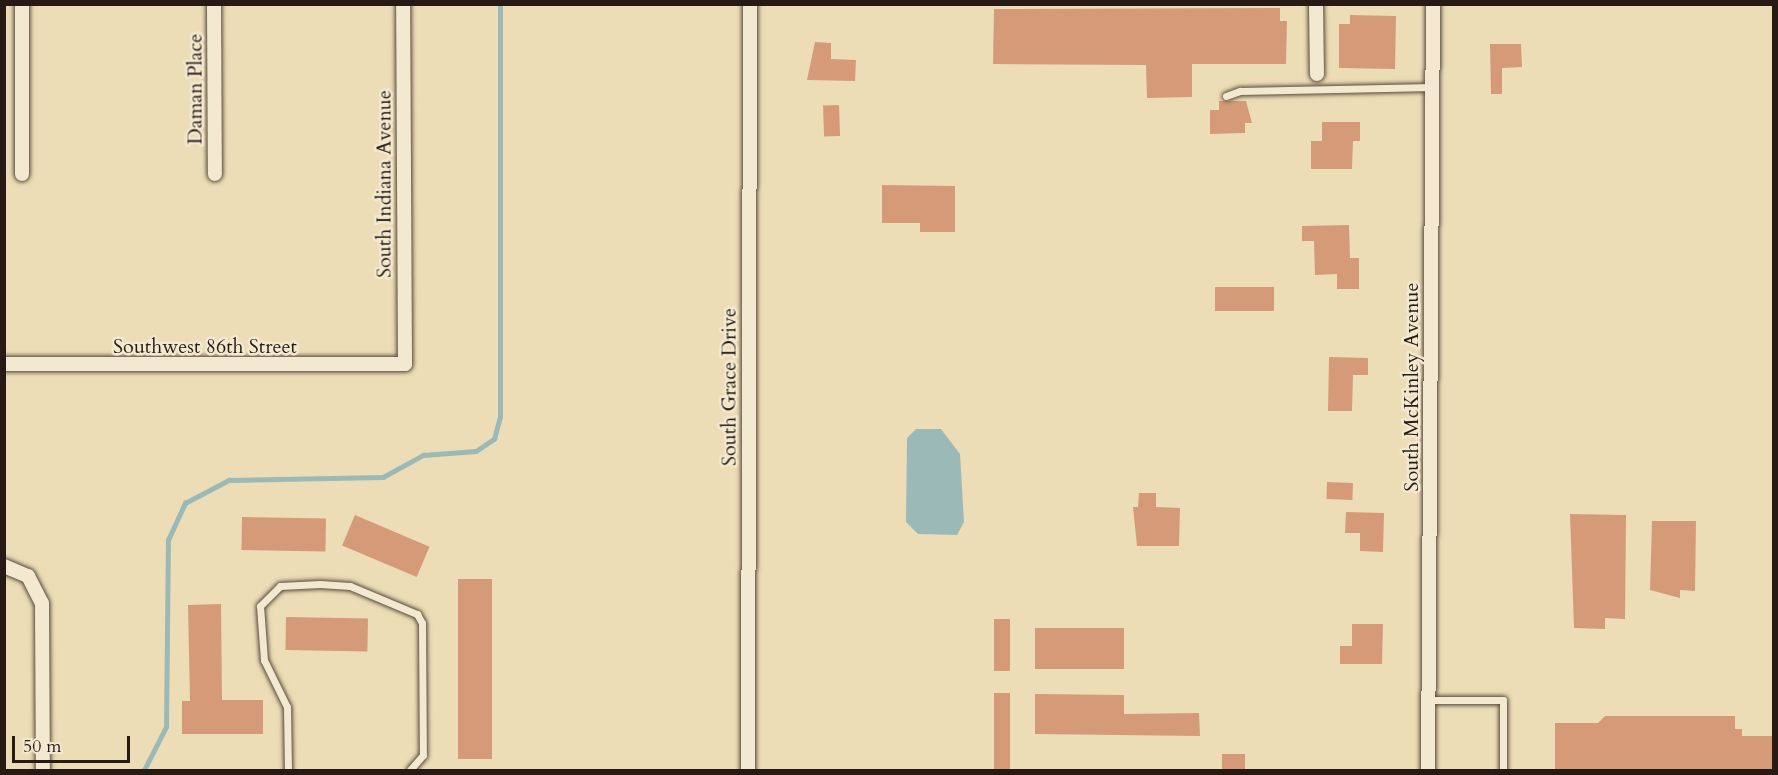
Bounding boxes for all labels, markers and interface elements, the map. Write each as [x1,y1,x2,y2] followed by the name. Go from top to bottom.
[183,34,207,144] street label: Daman Place
[372,90,396,278] street label: South Indiana Avenue
[1399,282,1423,492] street label: South McKinley Avenue
[717,308,741,466] street label: South Grace Drive
[113,334,297,358] street label: Southwest 86th Street
[15,724,134,762] scale bar
[23,734,62,759] text: 50 m

